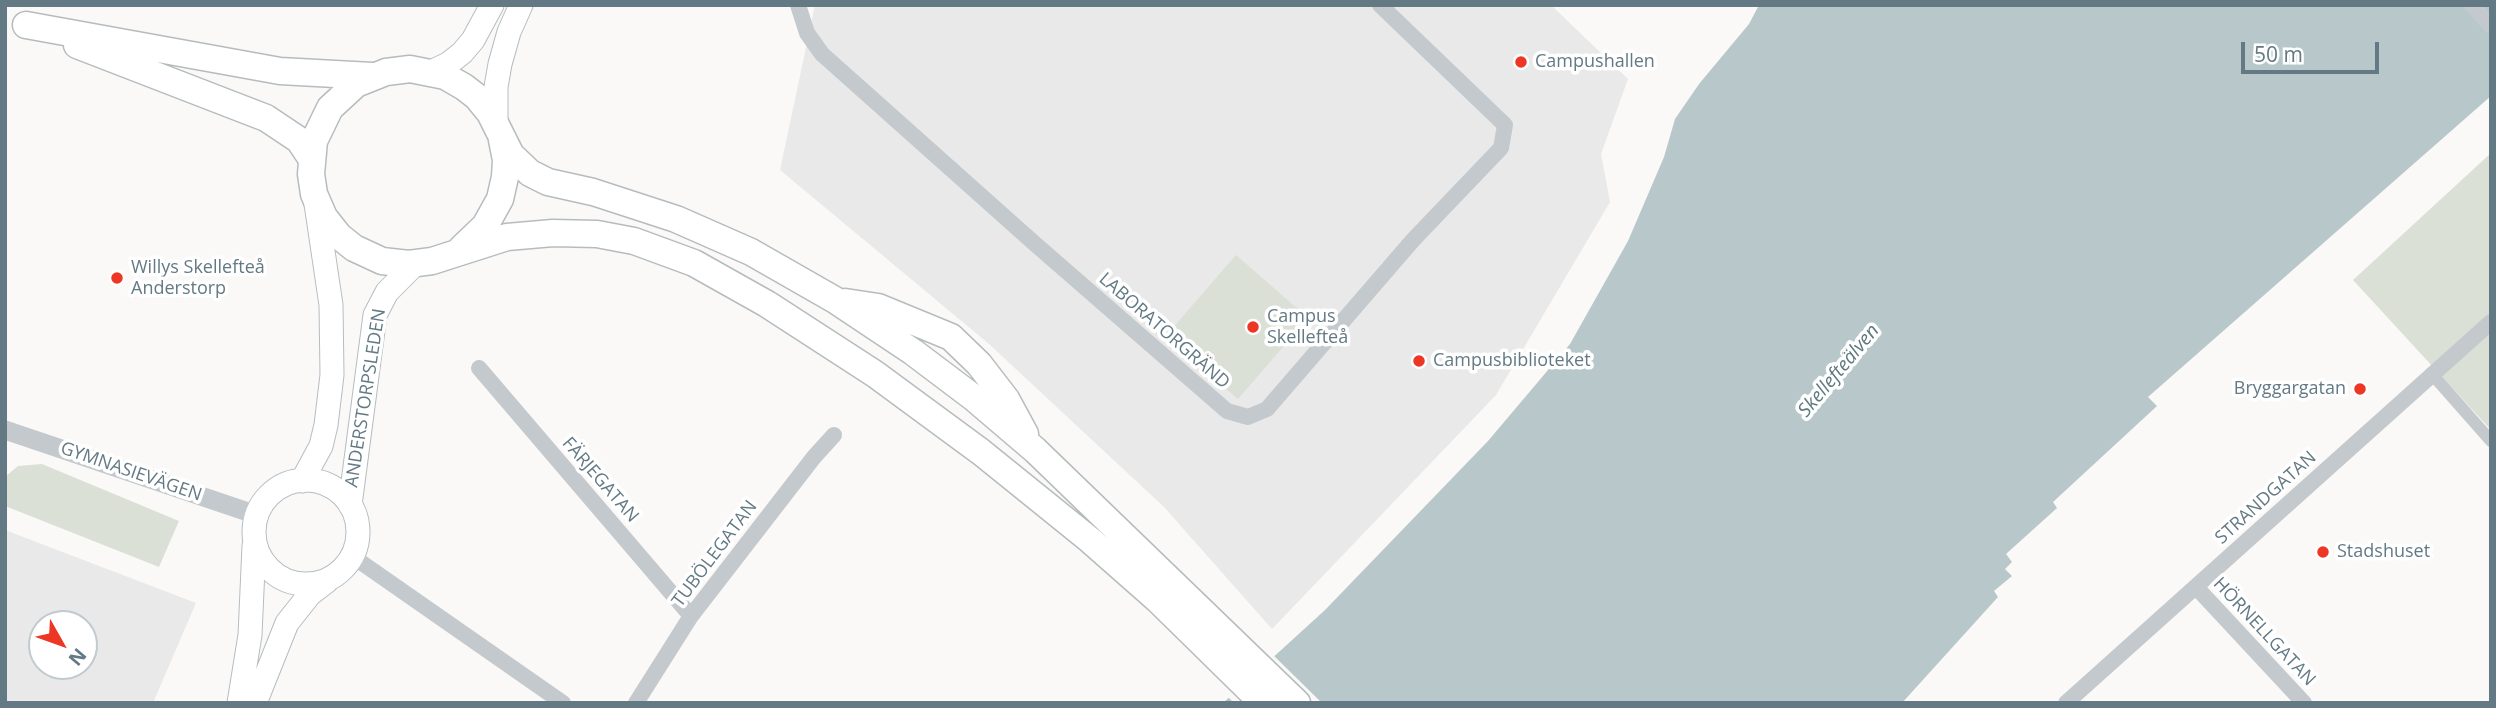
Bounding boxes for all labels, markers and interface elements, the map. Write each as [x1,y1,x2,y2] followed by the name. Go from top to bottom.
[2244,28,2382,72] scale bar
[2254,40,2303,68] text: 50 m
[1535,51,1655,73] place label: Campushallen
[1513,54,1529,70] marker: Campushallen
[131,257,265,300] place label: Willys Skellefteå Anderstorp
[1094,268,1234,394] street label: LABORATORGRÄND
[109,270,125,286] marker: Willys Skellefteå Anderstorp
[1267,306,1348,348] place label: Campus Skellefteå
[341,307,391,489] street label: ANDERSTORPSLEDEN
[1245,319,1261,335] marker: Campus Skellefteå
[1794,320,1884,422] water label: Skellefteälven
[1433,350,1591,372] place label: Campusbiblioteket
[1411,353,1427,369] marker: Campusbiblioteket
[2234,378,2346,400] place label: Bryggargatan
[2352,381,2368,397] marker: Bryggargatan
[557,433,643,527] street label: FÄRJEGATAN
[58,438,204,506] street label: GYMNASIEVÄGEN
[2211,447,2321,549] street label: STRANDGATAN
[668,497,762,611] street label: TUBÖLEGATAN
[2337,541,2430,563] place label: Stadshuset
[2315,544,2331,560] marker: Stadshuset
[2208,573,2320,691] street label: HÖRNELLGATAN
[28,610,98,680] north arrow
[63,643,92,671] text: N

